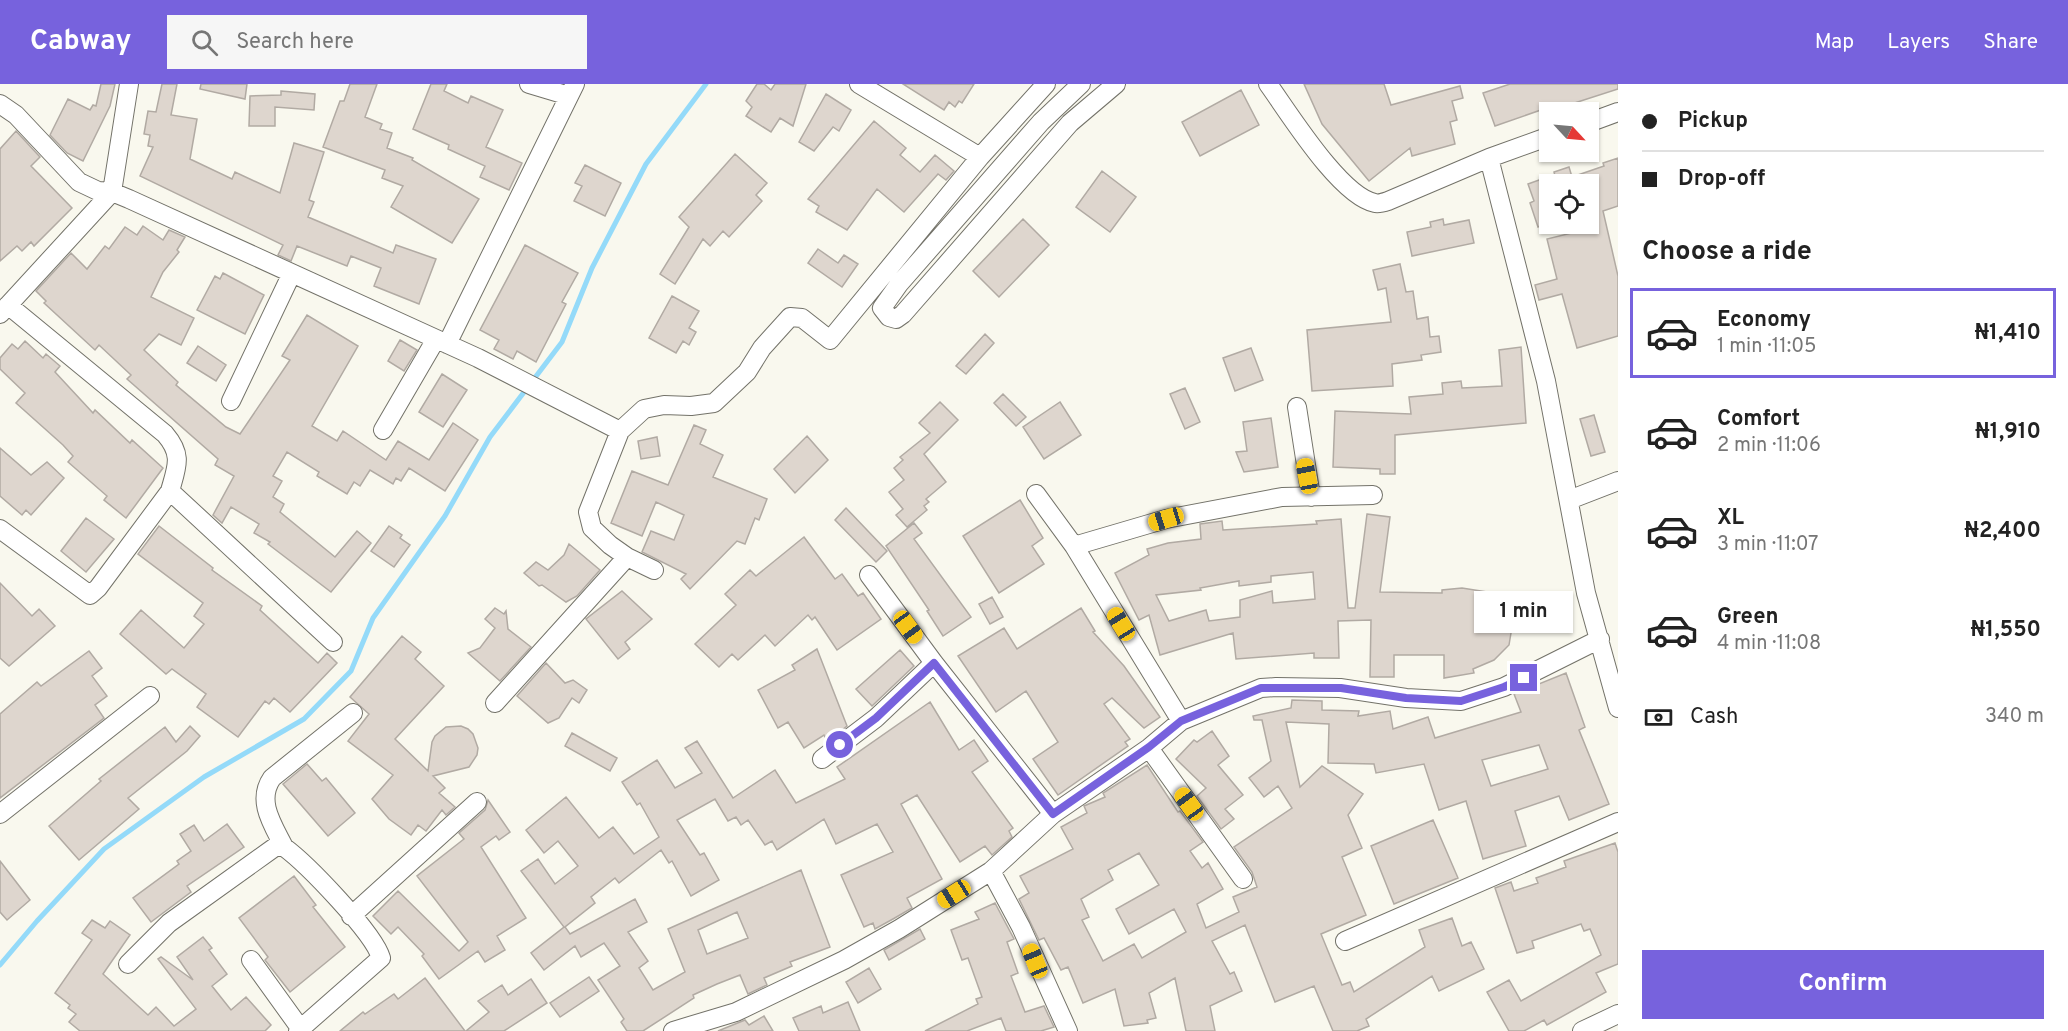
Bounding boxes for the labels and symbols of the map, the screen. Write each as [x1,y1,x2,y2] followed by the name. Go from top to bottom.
[1539,102,1599,162] north arrow
[1295,457,1319,495] car
[1146,505,1186,533] car
[1474,591,1574,633] callout: 1 min
[1104,604,1138,644] car
[890,607,926,647] car
[1510,664,1537,691] route end
[826,731,853,758] route start
[1171,784,1207,824] car
[934,877,974,911] car
[1020,941,1050,981] car

